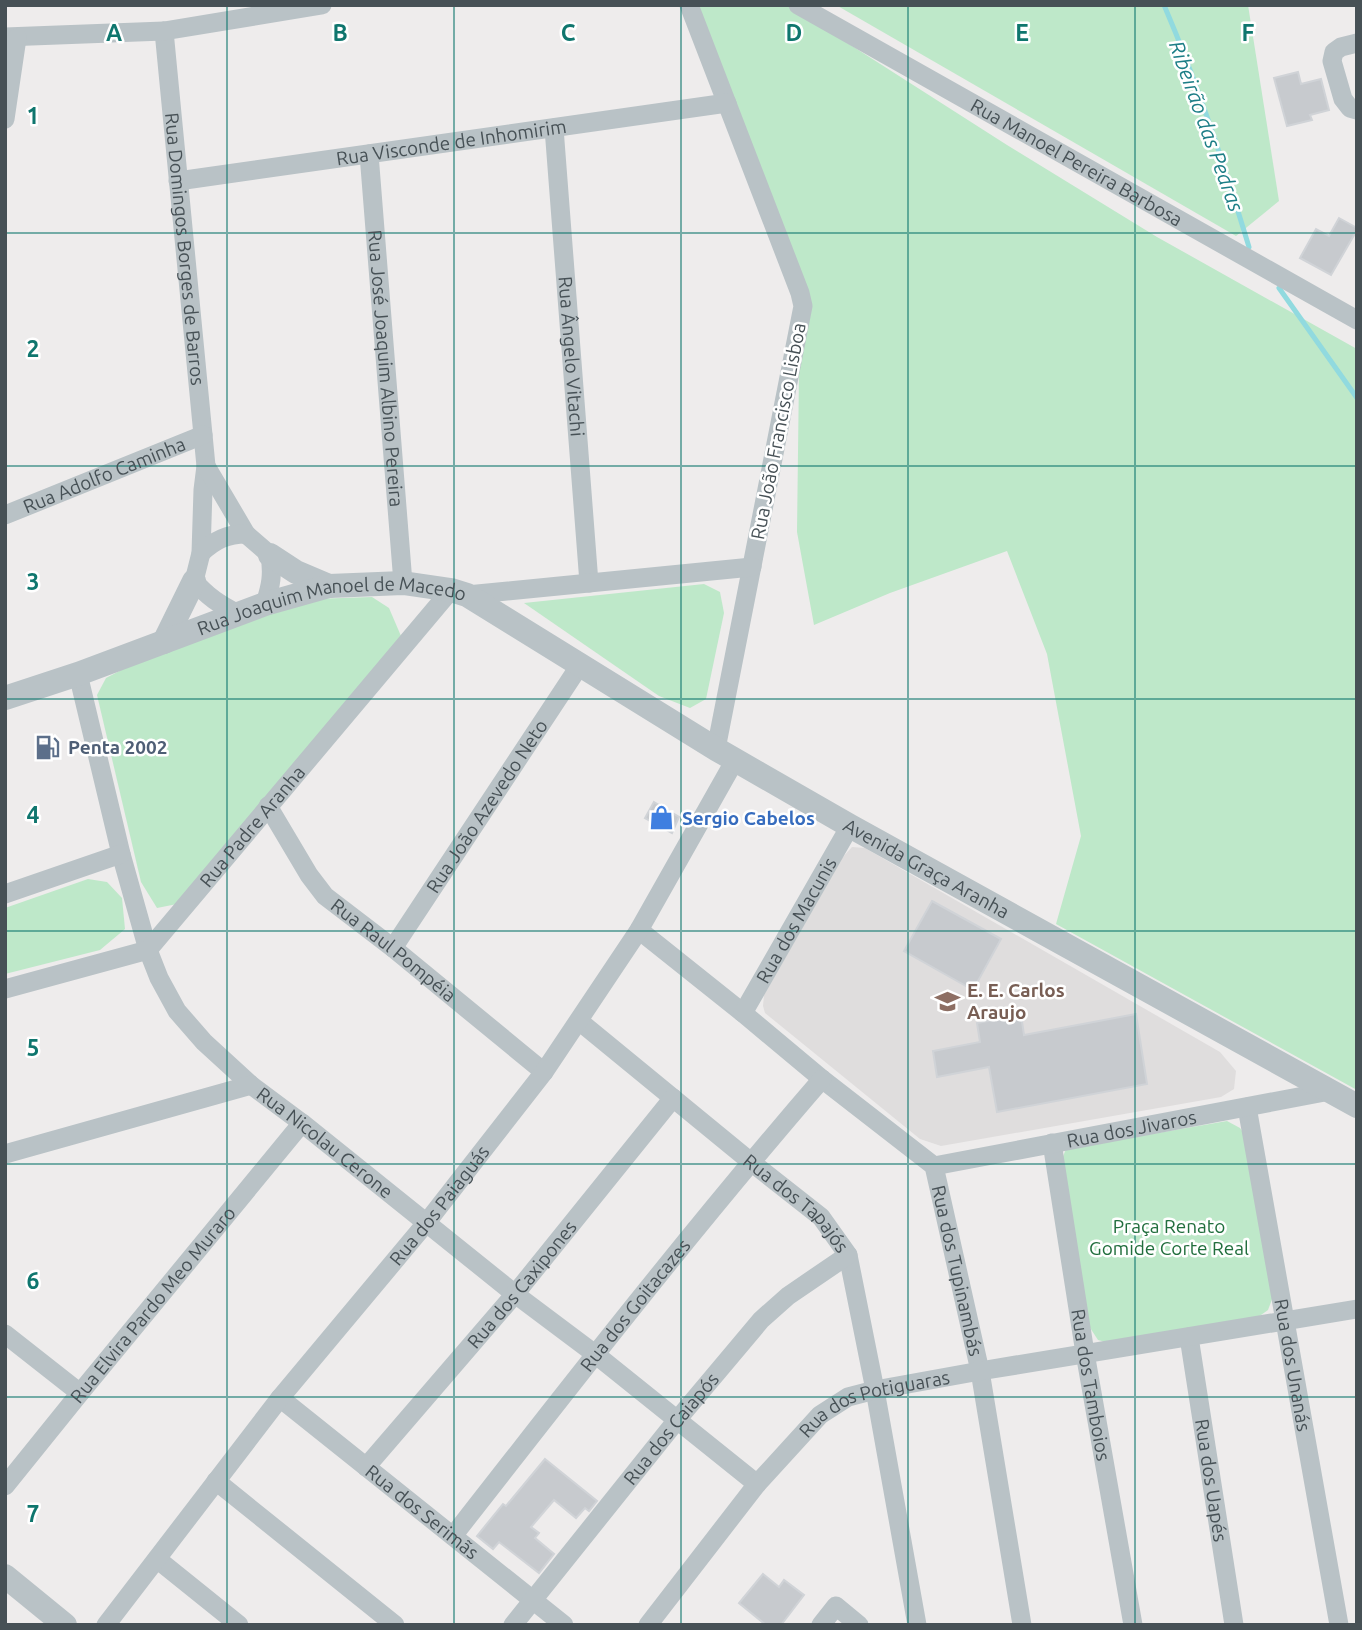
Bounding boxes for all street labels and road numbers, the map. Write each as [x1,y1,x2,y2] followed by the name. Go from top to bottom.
[967,94,1186,230] street label: Rua Manoel Pereira Barbosa
[161,112,209,386] street label: Rua Domingos Borges de Barros
[335,115,568,169] street label: Rua Visconde de Inhomirim
[364,229,408,508] street label: Rua José Joaquim Albino Pereira
[554,275,589,437] street label: Rua Ângelo Vitachi
[746,321,810,541] street label: Rua João Francisco Lisboa
[20,432,189,518] street label: Rua Adolfo Caminha
[194,572,469,639] street label: Rua Joaquim Manoel de Macedo
[422,715,552,897] street label: Rua João Azevedo Neto
[195,761,309,891] street label: Rua Padre Aranha
[840,814,1013,923] street label: Avenida Graça Aranha
[751,853,841,987] street label: Rua dos Macunis
[327,894,461,1006] street label: Rua Raul Pompéia
[253,1082,397,1203] street label: Rua Nicolau Cerone
[1065,1106,1198,1152] street label: Rua dos Jivaros
[385,1141,494,1270] street label: Rua dos Paiaguás
[739,1149,854,1257] street label: Rua dos Tapajós
[928,1183,987,1358] street label: Rua dos Tupinambás
[66,1202,240,1407] street label: Rua Elvira Pardo Meo Muraro
[462,1216,581,1353] street label: Rua dos Caxipones
[575,1234,695,1376] street label: Rua dos Goitacazes
[1270,1297,1315,1433] street label: Rua dos Unanás
[1067,1307,1115,1463] street label: Rua dos Tamboios
[794,1366,951,1442] street label: Rua dos Potiguaras
[619,1368,723,1489] street label: Rua dos Caiapós
[1191,1417,1232,1543] street label: Rua dos Uapés
[361,1460,483,1563] street label: Rua dos Serimãs

